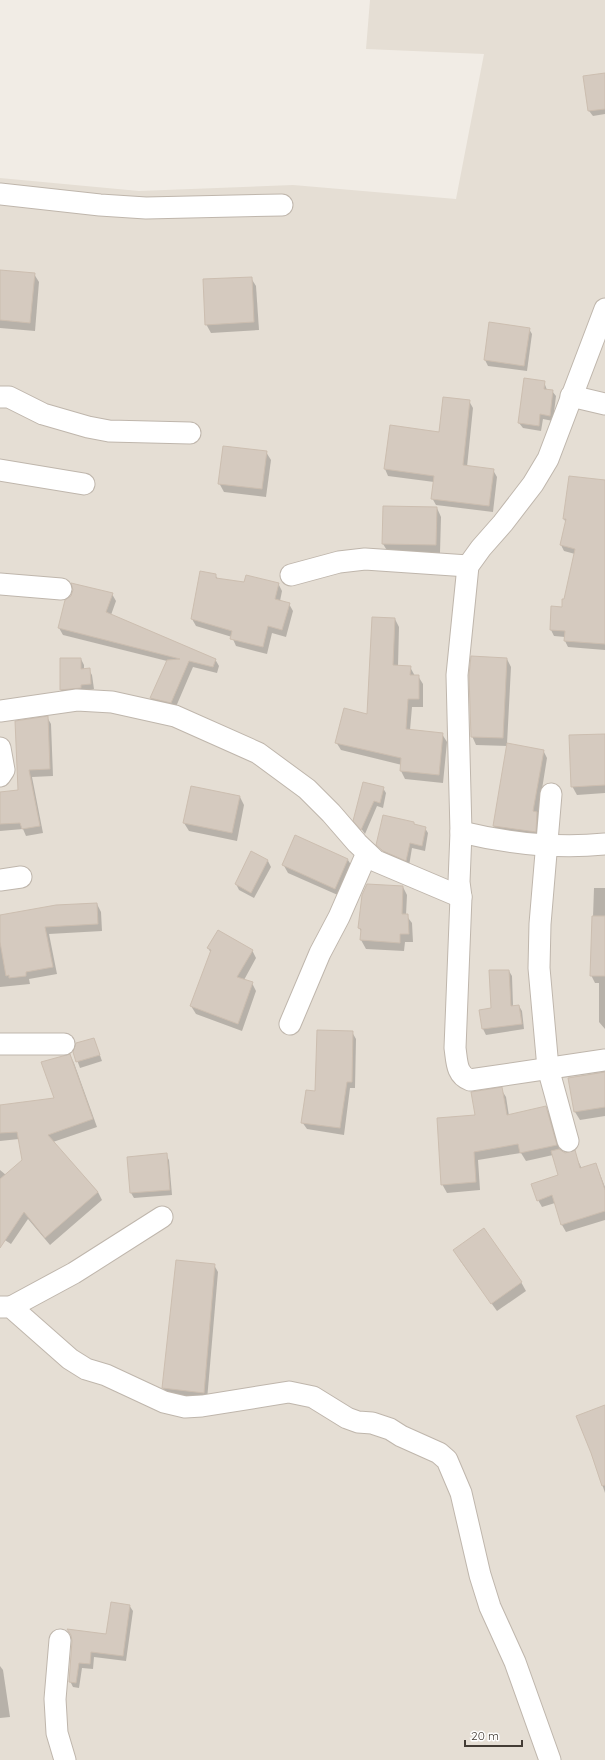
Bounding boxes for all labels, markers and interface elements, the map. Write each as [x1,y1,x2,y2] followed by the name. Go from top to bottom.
[465,1722,522,1748] scale bar
[471,1728,499,1743] text: 20 m

